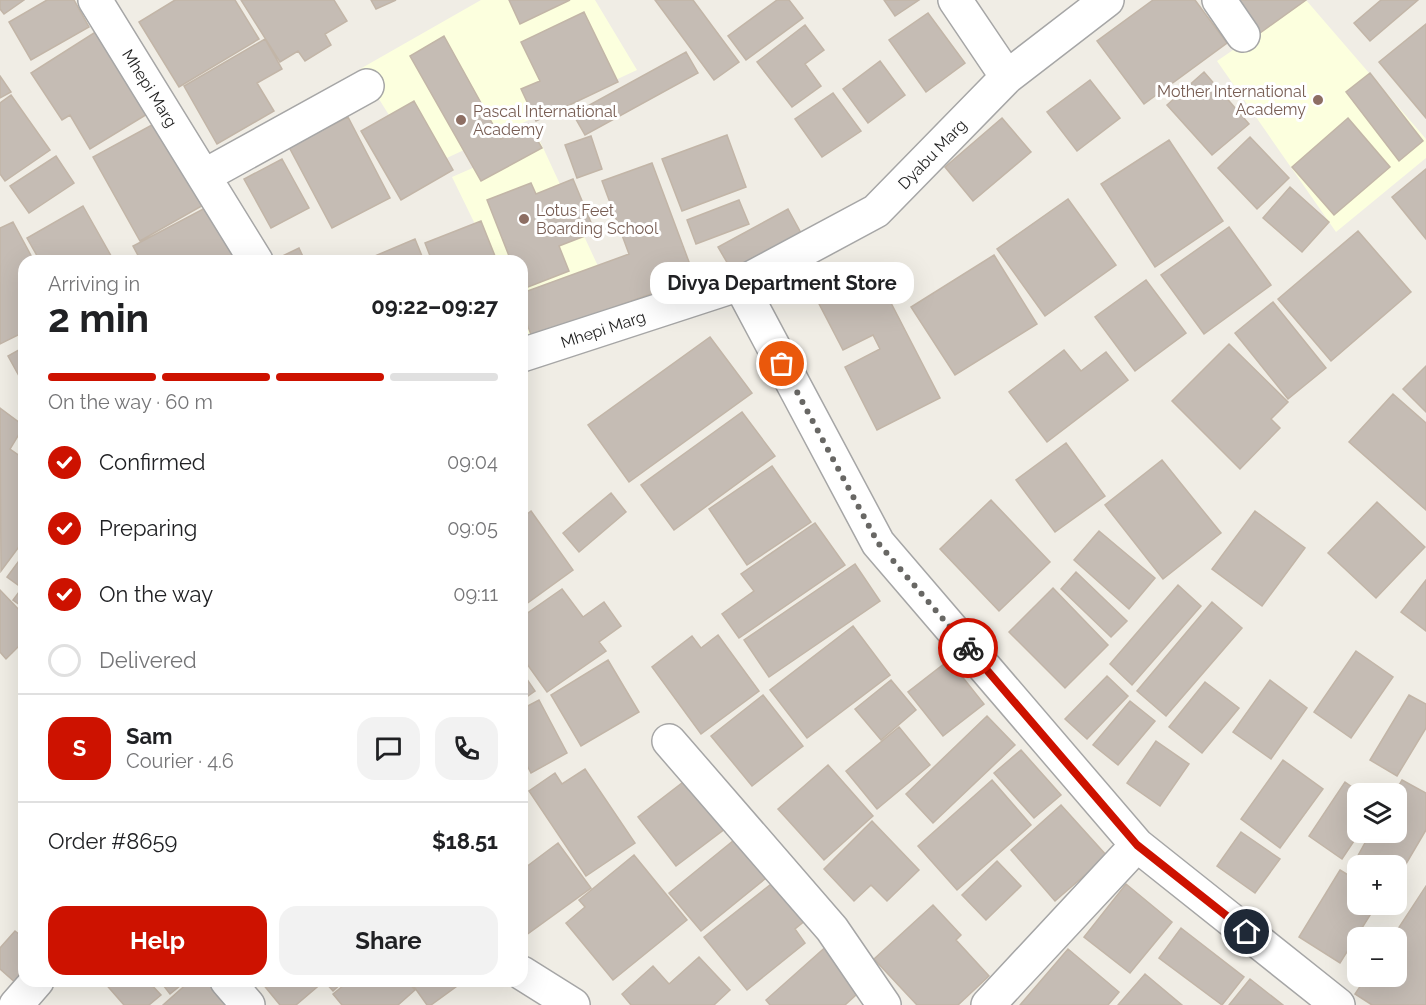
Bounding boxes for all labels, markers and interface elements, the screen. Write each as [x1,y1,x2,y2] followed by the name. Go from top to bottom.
[118,46,181,131] street label: Mhepi Marg
[1157,82,1307,119] place label: Mother International Academy
[1311,93,1325,107] marker: Mother International Academy
[473,102,618,139] place label: Pascal International Academy
[454,113,468,127] marker: Pascal International Academy
[894,115,970,193] street label: Dyabu Marg
[536,201,659,238] place label: Lotus Feet Boarding School
[517,212,531,226] marker: Lotus Feet Boarding School
[650,262,914,304] callout: Divya Department Store
[667,271,897,295] text: Divya Department Store
[48,272,140,296] text: Arriving in
[371,293,498,319] text: 09:22–09:27
[48,295,149,341] text: 2 min
[558,307,648,352] street label: Mhepi Marg
[756,338,807,389] pin
[765,347,798,380] icon: bag
[48,390,213,414] text: On the way · 60 m
[48,446,81,479] icon: check
[99,449,206,475] text: Confirmed
[447,450,498,474] text: 09:04
[48,512,81,545] icon: check
[99,515,197,541] text: Preparing
[447,516,498,540] text: 09:05
[48,578,81,611] icon: check
[99,581,213,607] text: On the way
[453,582,498,606] text: 09:11
[938,618,998,678] courier
[952,632,985,665] icon: bike
[99,647,197,673] text: Delivered
[357,717,420,780] button: chat
[435,717,498,780] button: phone
[126,723,173,749] text: Sam
[73,735,86,761] text: S
[126,749,234,773] text: Courier · 4.6
[1347,783,1407,987] map controls
[1347,783,1407,843] button: layers
[48,828,177,854] text: Order #8659
[432,828,498,854] text: $18.51
[1347,855,1407,915] button: +
[48,906,267,975] button: Help
[279,906,498,975] button: Share
[1221,906,1272,957] pin
[1230,915,1263,948] icon: home
[1347,927,1407,987] button: −

